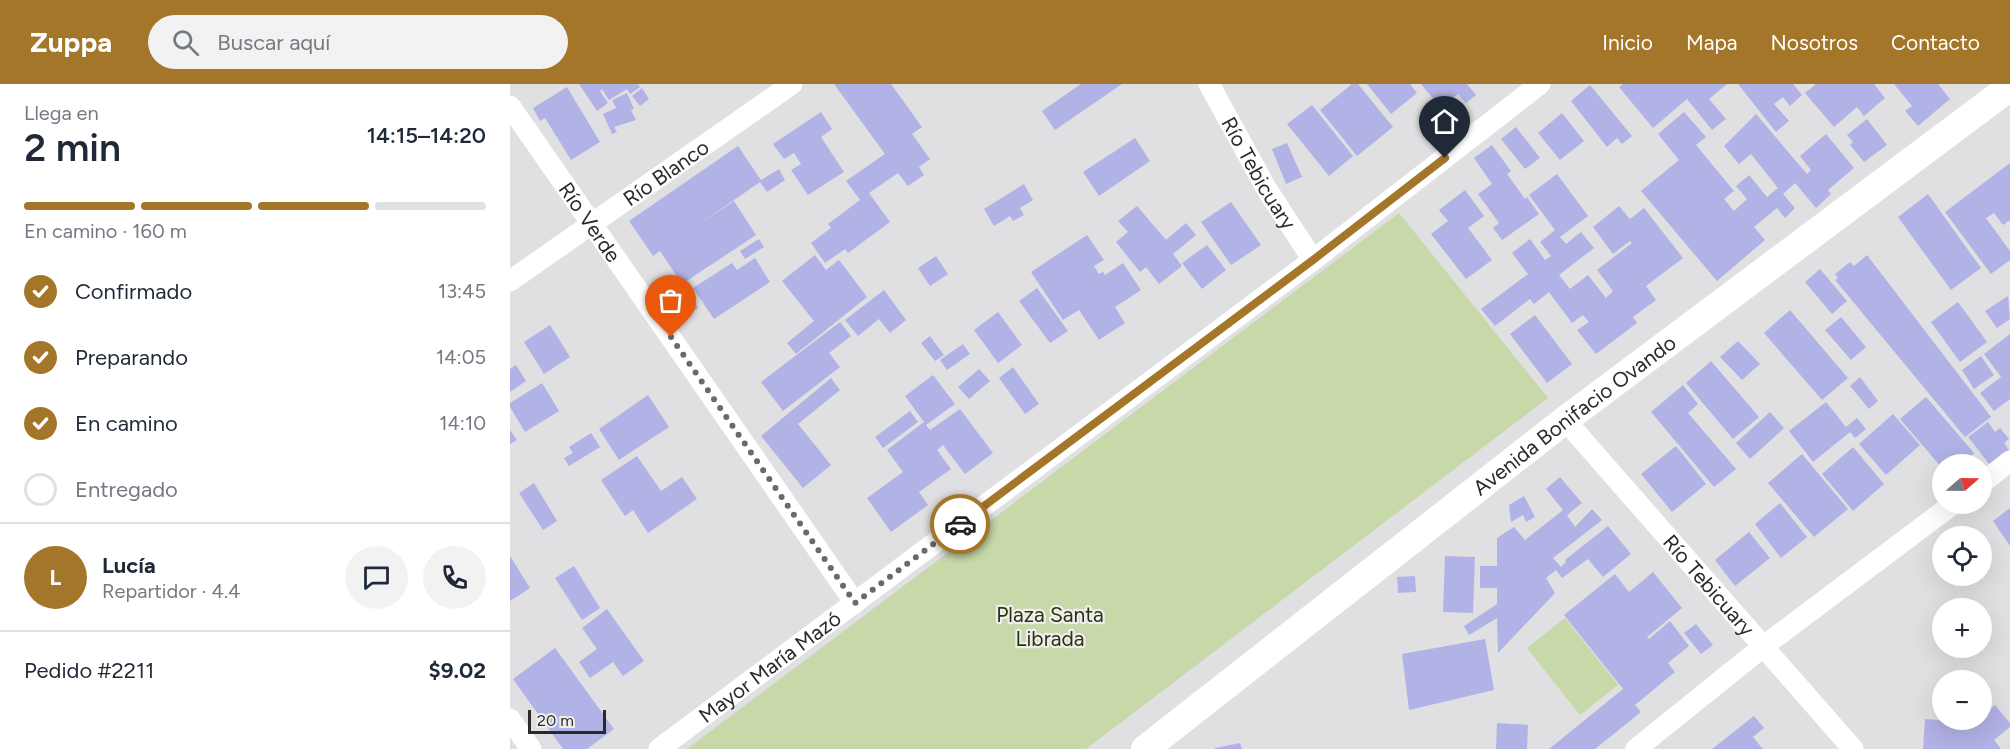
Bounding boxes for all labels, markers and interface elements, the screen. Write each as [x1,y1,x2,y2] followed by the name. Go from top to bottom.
[148,15,568,69] search box
[30,25,112,59] text: Zuppa
[169,26,202,59] icon: search
[217,29,330,56] text: Buscar aquí
[1602,30,1653,55] text: Inicio
[1686,30,1738,55] text: Mapa
[1771,30,1858,55] text: Nosotros
[1891,30,1980,55] text: Contacto
[1419,96,1470,158] pin
[24,101,99,125] text: Llega en
[1428,105,1461,138] icon: home
[1217,112,1302,234] street label: Río Tebicuary
[367,122,486,149] text: 14:15–14:20
[24,124,121,171] text: 2 min
[618,134,713,211] street label: Río Blanco
[554,177,627,267] street label: Río Verde
[24,219,187,243] text: En camino · 160 m
[24,275,57,308] icon: check
[645,275,696,337] pin
[75,278,192,305] text: Confirmado
[438,279,486,303] text: 13:45
[654,284,687,317] icon: bag
[1468,329,1680,500] street label: Avenida Bonifacio Ovando
[24,341,57,374] icon: check
[75,344,188,371] text: Preparando
[436,345,486,369] text: 14:05
[24,407,57,440] icon: check
[75,410,178,437] text: En camino
[439,411,486,435] text: 14:10
[1932,454,1992,514] north arrow
[1932,454,1992,730] map controls
[75,476,178,503] text: Entregado
[930,494,990,554] courier
[944,508,977,541] icon: car
[1932,526,1992,586] button: locate
[1658,529,1760,641] street label: Río Tebicuary
[345,546,408,609] button: chat
[423,546,486,609] button: phone
[102,552,156,579] text: Lucía
[50,564,61,591] text: L
[102,579,240,603] text: Repartidor · 4.4
[1932,598,1992,658] button: +
[996,602,1104,651] park label: Plaza Santa Librada
[694,605,845,728] street label: Mayor María Mazó
[24,657,154,684] text: Pedido #2211
[429,657,486,684] text: $9.02
[1932,670,1992,730] button: −
[528,707,606,734] scale bar
[537,711,574,730] text: 20 m

